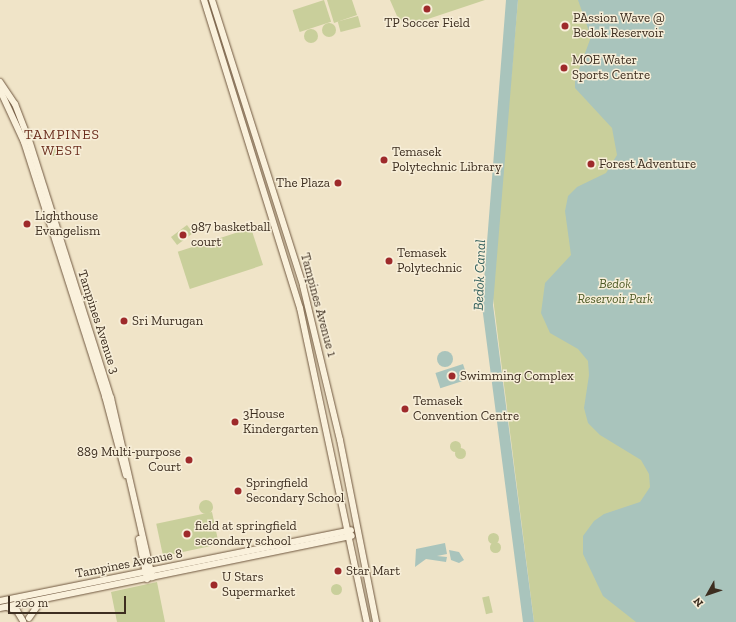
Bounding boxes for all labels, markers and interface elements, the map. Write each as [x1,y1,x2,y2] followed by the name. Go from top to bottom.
[422,4,432,14] marker: TP Soccer Field
[573,11,665,42] place label: PAssion Wave @ Bedok Reservoir
[384,15,470,31] place label: TP Soccer Field
[560,21,570,31] marker: PAssion Wave @ Bedok Reservoir
[572,53,650,84] place label: MOE Water Sports Centre
[559,63,569,73] marker: MOE Water Sports Centre
[24,127,100,160] district label: TAMPINES WEST
[392,145,502,176] place label: Temasek Polytechnic Library
[379,155,389,165] marker: Temasek Polytechnic Library
[599,156,697,172] place label: Forest Adventure
[586,159,596,169] marker: Forest Adventure
[276,175,330,191] place label: The Plaza
[333,178,343,188] marker: The Plaza
[35,209,100,240] place label: Lighthouse Evangelism
[22,219,32,229] marker: Lighthouse Evangelism
[191,220,270,251] place label: 987 basketball court
[178,230,188,240] marker: 987 basketball court
[470,239,490,311] water label: Bedok Canal
[397,246,462,277] place label: Temasek Polytechnic
[297,251,339,359] street label: Tampines Avenue 1
[384,256,394,266] marker: Temasek Polytechnic
[74,268,122,376] street label: Tampines Avenue 3
[577,277,653,308] park label: Bedok Reservoir Park
[132,313,203,329] place label: Sri Murugan
[119,316,129,326] marker: Sri Murugan
[460,368,574,384] place label: Swimming Complex
[447,371,457,381] marker: Swimming Complex
[413,394,519,425] place label: Temasek Convention Centre
[400,404,410,414] marker: Temasek Convention Centre
[243,407,318,438] place label: 3House Kindergarten
[230,417,240,427] marker: 3House Kindergarten
[77,445,181,476] place label: 889 Multi-purpose Court
[184,455,194,465] marker: 889 Multi-purpose Court
[246,476,345,507] place label: Springfield Secondary School
[233,486,243,496] marker: Springfield Secondary School
[195,519,297,550] place label: field at springfield secondary school
[182,529,192,539] marker: field at springfield secondary school
[74,546,184,582] street label: Tampines Avenue 8
[346,563,400,579] place label: Star Mart
[333,566,343,576] marker: Star Mart
[222,570,295,601] place label: U Stars Supermarket
[688,574,728,614] north arrow
[209,580,219,590] marker: U Stars Supermarket
[10,588,128,614] scale bar
[691,595,706,609] text: N
[15,596,48,610] text: 200 m

